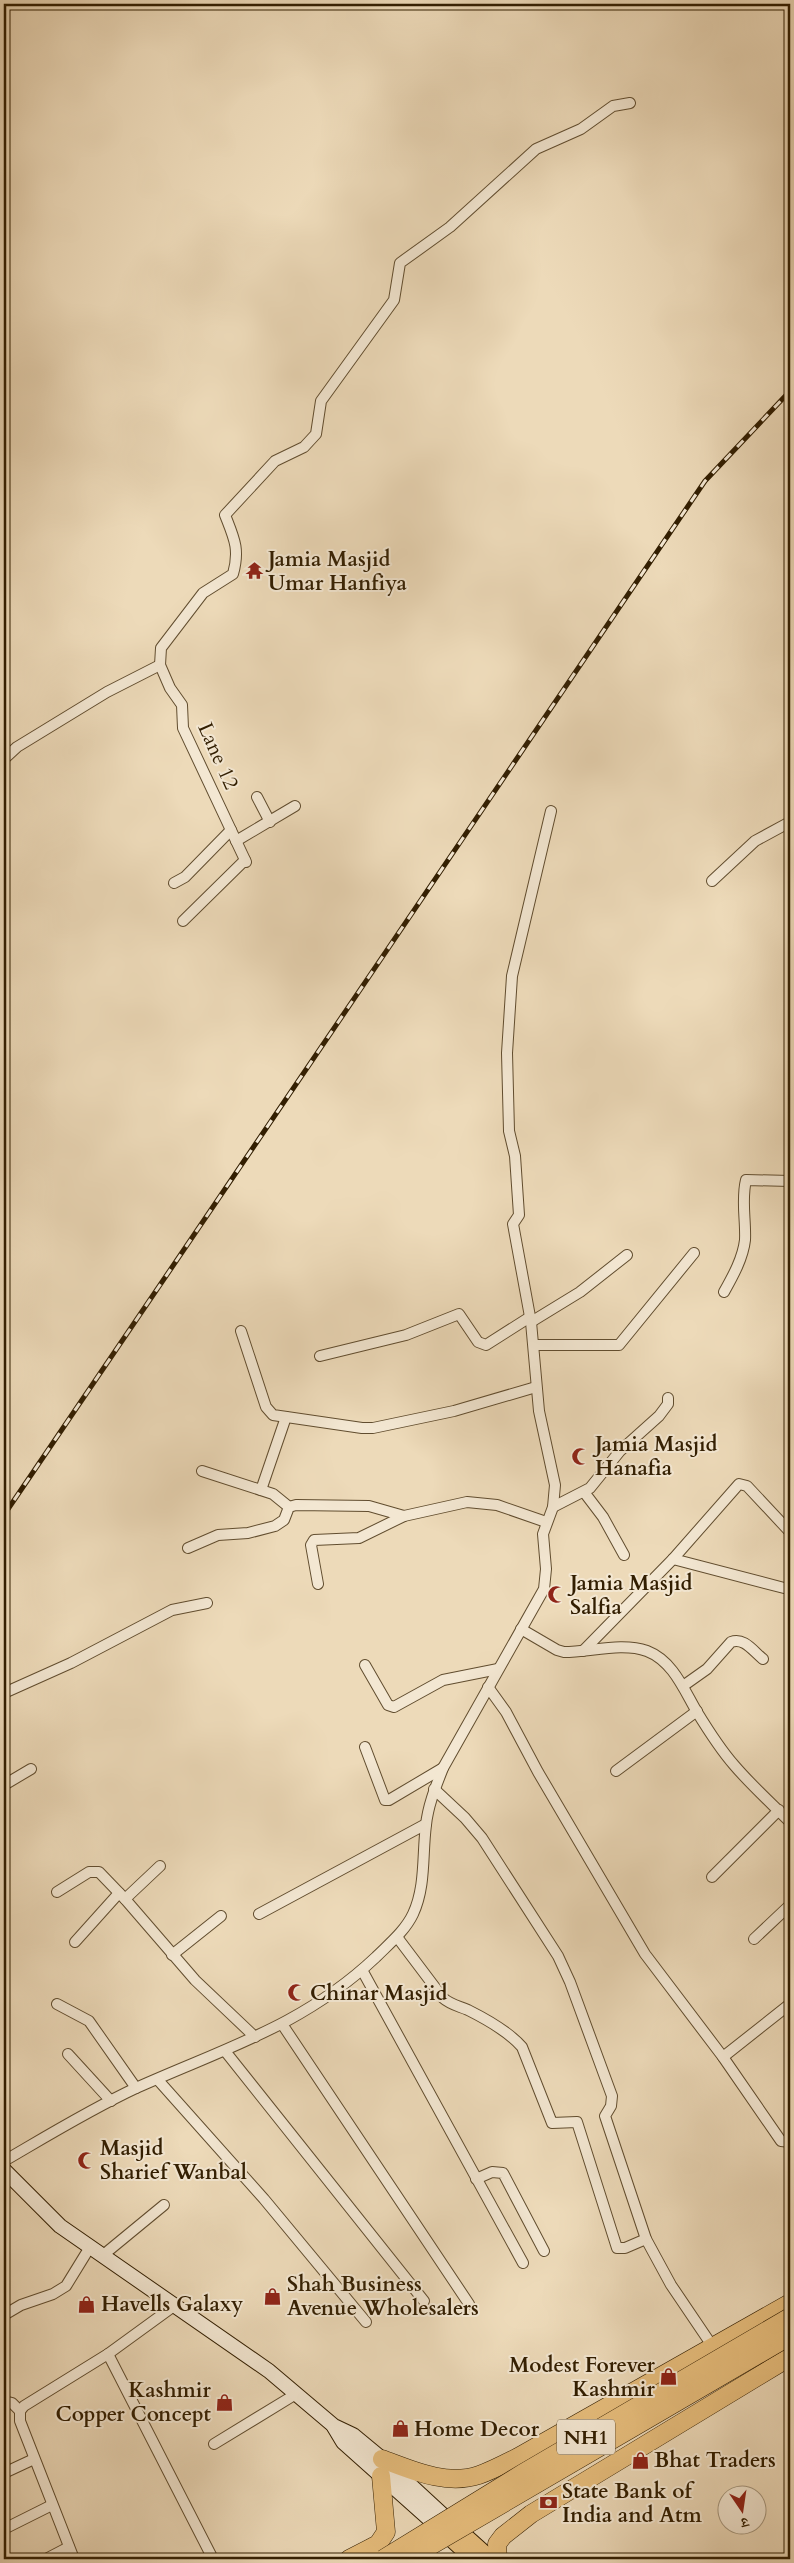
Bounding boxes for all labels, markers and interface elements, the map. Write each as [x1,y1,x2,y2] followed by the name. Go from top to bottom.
[265,545,408,598] place label: Jamia Masjid Umar Hanfiya
[244,561,264,581] temple icon: Jamia Masjid Umar Hanfiya
[190,718,246,794] street label: Lane 12
[592,1430,718,1483] place label: Jamia Masjid Hanafia
[571,1446,591,1466] mosque icon: Jamia Masjid Hanafia
[567,1569,693,1622] place label: Jamia Masjid Salfia
[546,1585,566,1605] mosque icon: Jamia Masjid Salfia
[310,1979,448,2008] place label: Chinar Masjid
[286,1983,306,2003] mosque icon: Chinar Masjid
[100,2134,247,2187] place label: Masjid Sharief Wanbal
[76,2150,96,2170] mosque icon: Masjid Sharief Wanbal
[287,2270,479,2323] place label: Shah Business Avenue Wholesalers
[263,2286,283,2306] shop icon: Shah Business Avenue Wholesalers
[101,2290,243,2319] place label: Havells Galaxy
[77,2294,97,2314] shop icon: Havells Galaxy
[509,2351,656,2404] place label: Modest Forever Kashmir
[659,2367,679,2387] shop icon: Modest Forever Kashmir
[56,2376,212,2429] place label: Kashmir Copper Concept
[215,2392,235,2412] shop icon: Kashmir Copper Concept
[414,2415,540,2444] place label: Home Decor
[390,2419,410,2439] shop icon: Home Decor
[557,2420,615,2454] road number: NH1
[654,2446,776,2475] place label: Bhat Traders
[630,2450,650,2470] shop icon: Bhat Traders
[562,2477,702,2530] place label: State Bank of India and Atm
[716,2486,766,2536] north arrow
[538,2493,558,2513] bank icon: State Bank of India and Atm
[738,2512,751,2532] text: उ

